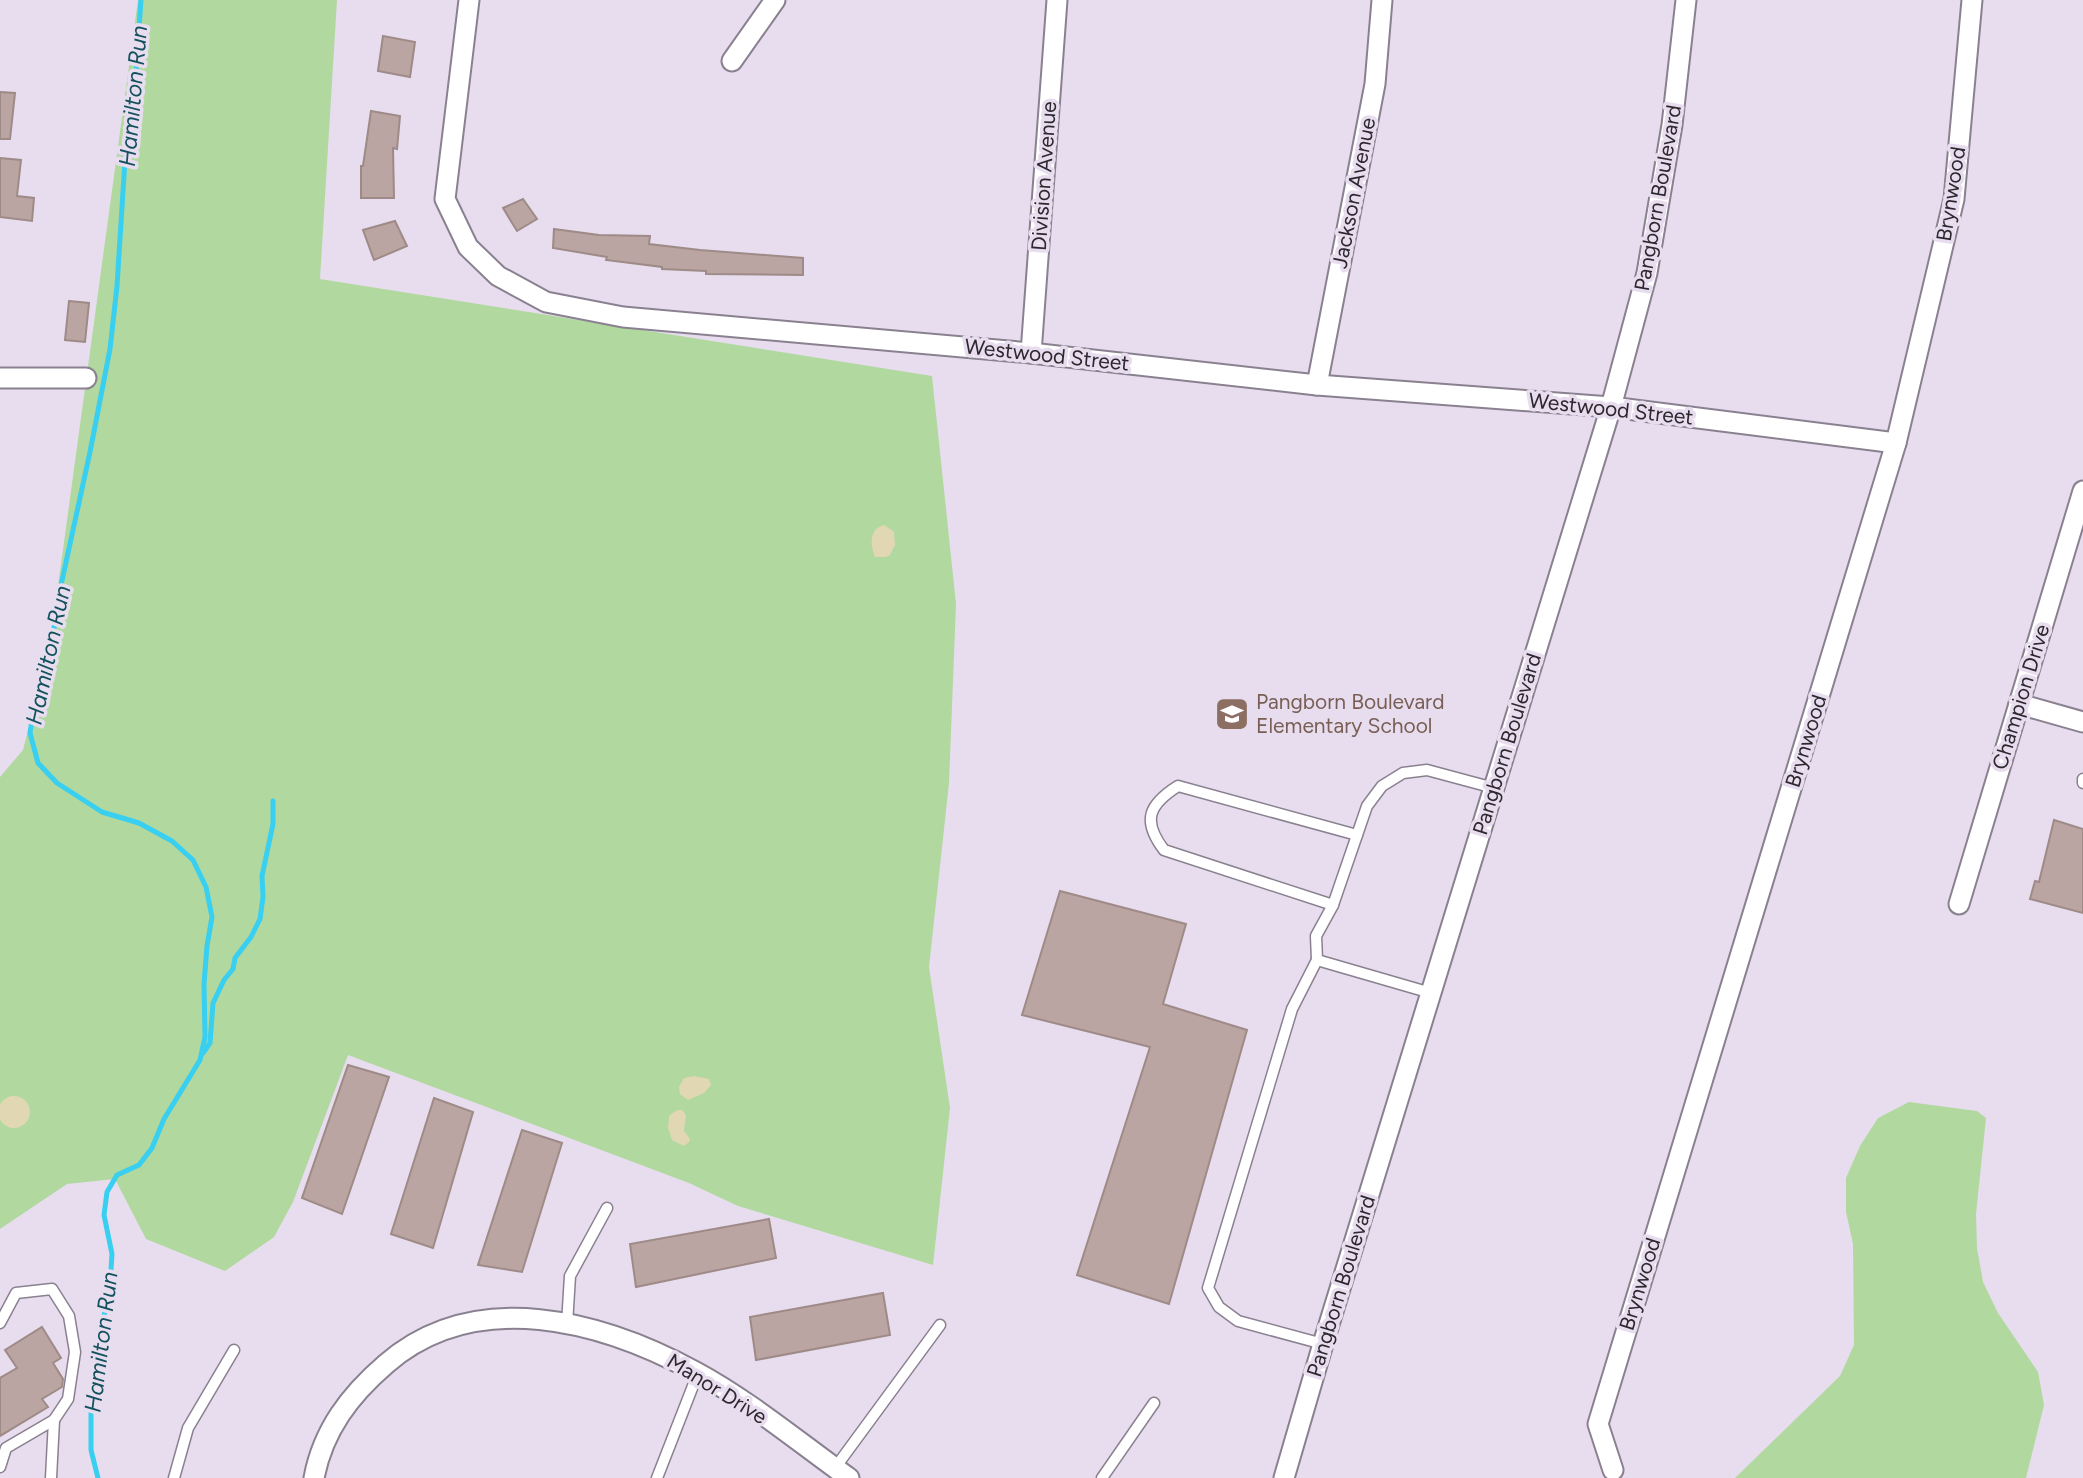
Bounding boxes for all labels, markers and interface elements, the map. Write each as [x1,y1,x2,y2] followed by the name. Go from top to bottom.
[113,24,153,168] water label: Hamilton Run
[1026,100,1061,252] street label: Division Avenue
[1629,103,1686,293] street label: Pangborn Boulevard
[1327,115,1380,270] street label: Jackson Avenue
[1931,145,1970,243] street label: Brynwood
[964,333,1131,376] street label: Westwood Street
[1528,387,1695,430] street label: Westwood Street
[20,583,76,727] water label: Hamilton Run
[1987,621,2054,772] street label: Champion Drive
[1467,650,1546,838] street label: Pangborn Boulevard
[1256,689,1445,738] place label: Pangborn Boulevard Elementary School
[1780,692,1831,790] street label: Brynwood
[1213,695,1251,733] school or university icon: Pangborn Boulevard Elementary School
[1301,1192,1380,1380] street label: Pangborn Boulevard
[1614,1235,1665,1333] street label: Brynwood
[78,1270,124,1414] water label: Hamilton Run
[663,1348,772,1429] street label: Manor Drive

